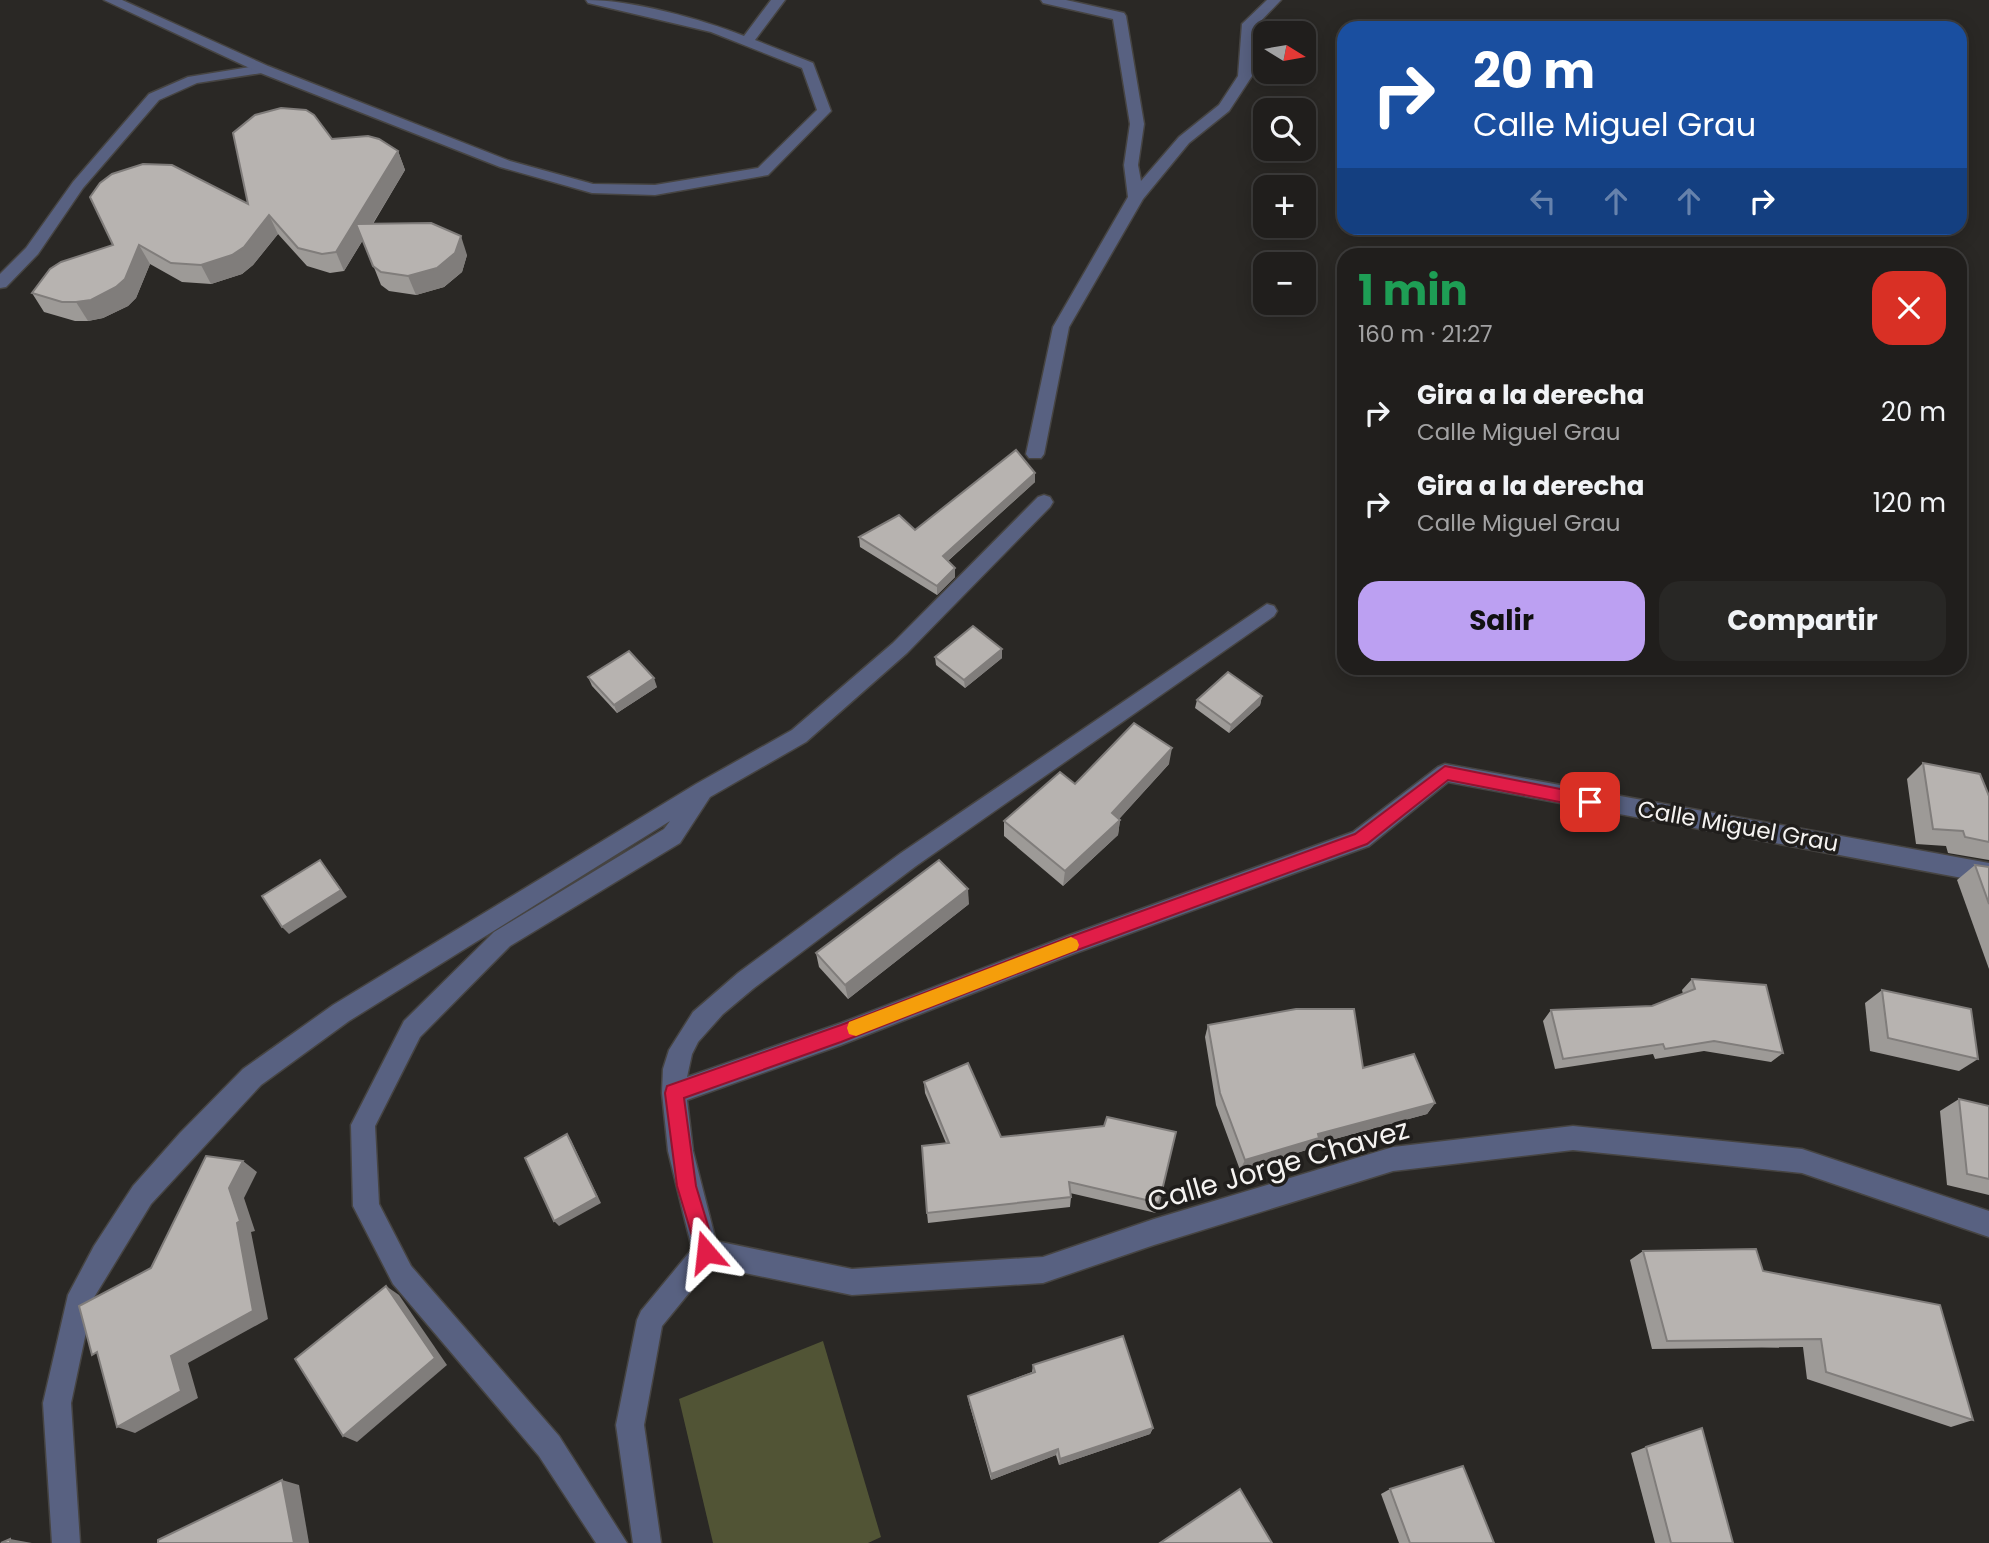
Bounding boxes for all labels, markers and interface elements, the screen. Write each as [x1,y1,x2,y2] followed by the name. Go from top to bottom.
[1253,21,1316,84] north arrow
[1253,21,1316,315] map controls
[1473,37,1595,105] text: 20 m
[1358,49,1449,140] icon: right
[1253,98,1316,161] button: search
[1473,102,1756,147] text: Calle Miguel Grau
[1253,175,1316,238] button: +
[1524,182,1562,220] icon: left
[1597,182,1635,220] icon: ahead
[1670,182,1708,220] icon: ahead
[1743,182,1781,220] icon: right
[1253,252,1316,315] button: −
[1358,261,1468,320] text: 1 min
[1872,271,1946,345] button: close
[1358,318,1493,350] text: 160 m · 21:27
[1417,377,1645,413] text: Gira a la derecha
[1358,394,1396,432] icon: right
[1881,394,1946,430] text: 20 m
[1417,416,1621,448] text: Calle Miguel Grau
[1417,468,1645,504] text: Gira a la derecha
[1358,485,1396,523] icon: right
[1873,485,1946,521] text: 120 m
[1417,507,1621,539] text: Calle Miguel Grau
[1358,581,1645,661] button: Salir
[1659,581,1946,661] button: Compartir
[1560,772,1620,832] pin
[1571,783,1609,821] icon: arrive
[1635,793,1841,859] street label: Calle Miguel Grau
[1143,1109,1413,1221] street label: Calle Jorge Chavez
[669,1215,743,1289] position arrow

